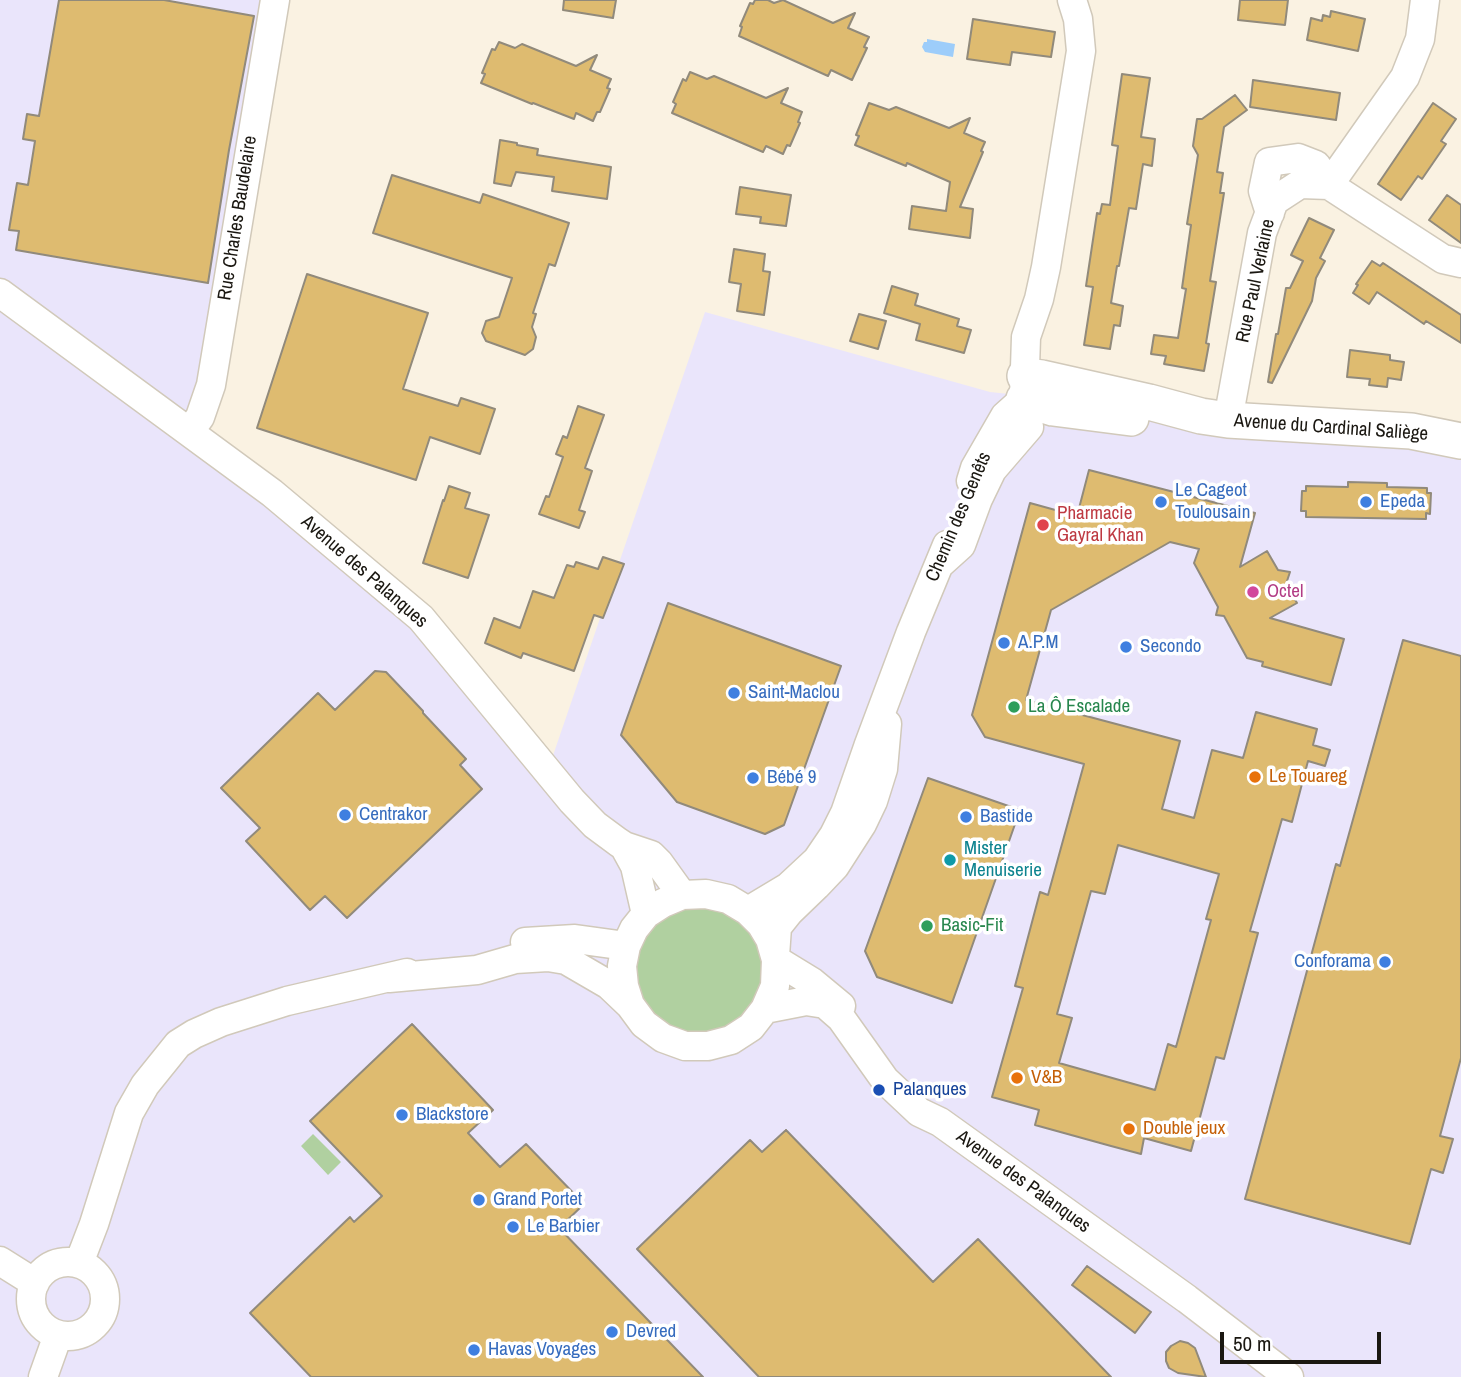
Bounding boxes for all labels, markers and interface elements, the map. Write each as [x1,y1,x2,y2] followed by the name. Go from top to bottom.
[214,134,262,302] street label: Rue Charles Baudelaire
[1232,217,1280,345] street label: Rue Paul Verlaine
[1233,410,1429,446] street label: Avenue du Cardinal Saliège
[921,449,997,585] street label: Chemin des Genêts
[1175,480,1250,524] place label: Le Cageot Toulousain
[1380,491,1425,513] place label: Epeda
[1153,494,1169,510] marker: Le Cageot Toulousain
[1358,494,1374,510] marker: Epeda
[1057,503,1144,547] place label: Pharmacie Gayral Khan
[296,511,432,633] street label: Avenue des Palanques
[1035,517,1051,533] marker: Pharmacie Gayral Khan
[1267,581,1303,603] place label: Octel
[1245,584,1261,600] marker: Octel
[1018,632,1058,654] place label: A.P.M
[996,635,1012,651] marker: A.P.M
[1140,636,1202,658] place label: Secondo
[1118,639,1134,655] marker: Secondo
[748,682,840,704] place label: Saint-Maclou
[726,685,742,701] marker: Saint-Maclou
[1028,696,1130,718] place label: La Ô Escalade
[1006,699,1022,715] marker: La Ô Escalade
[1269,766,1347,788] place label: Le Touareg
[767,767,816,789] place label: Bébé 9
[1247,769,1263,785] marker: Le Touareg
[745,770,761,786] marker: Bébé 9
[359,804,427,826] place label: Centrakor
[980,806,1033,828] place label: Bastide
[337,807,353,823] marker: Centrakor
[958,809,974,825] marker: Bastide
[964,838,1042,882] place label: Mister Menuiserie
[942,852,958,868] marker: Mister Menuiserie
[941,915,1003,937] place label: Basic-Fit
[919,918,935,934] marker: Basic-Fit
[1294,951,1371,973] place label: Conforama
[1377,954,1393,970] marker: Conforama
[1031,1067,1062,1089] place label: V&B
[1009,1070,1025,1086] marker: V&B
[893,1079,967,1101] place label: Palanques
[871,1082,887,1098] marker: Palanques
[416,1104,489,1126] place label: Blackstore
[394,1107,410,1123] marker: Blackstore
[1143,1118,1225,1140] place label: Double jeux
[1121,1121,1137,1137] marker: Double jeux
[952,1126,1094,1238] street label: Avenue des Palanques
[493,1189,582,1211] place label: Grand Portet
[471,1192,487,1208] marker: Grand Portet
[527,1216,600,1238] place label: Le Barbier
[505,1219,521,1235] marker: Le Barbier
[1223,1318,1384,1362] scale bar
[626,1321,676,1343] place label: Devred
[604,1324,620,1340] marker: Devred
[1233,1329,1271,1358] text: 50 m
[488,1339,596,1361] place label: Havas Voyages
[466,1342,482,1358] marker: Havas Voyages

